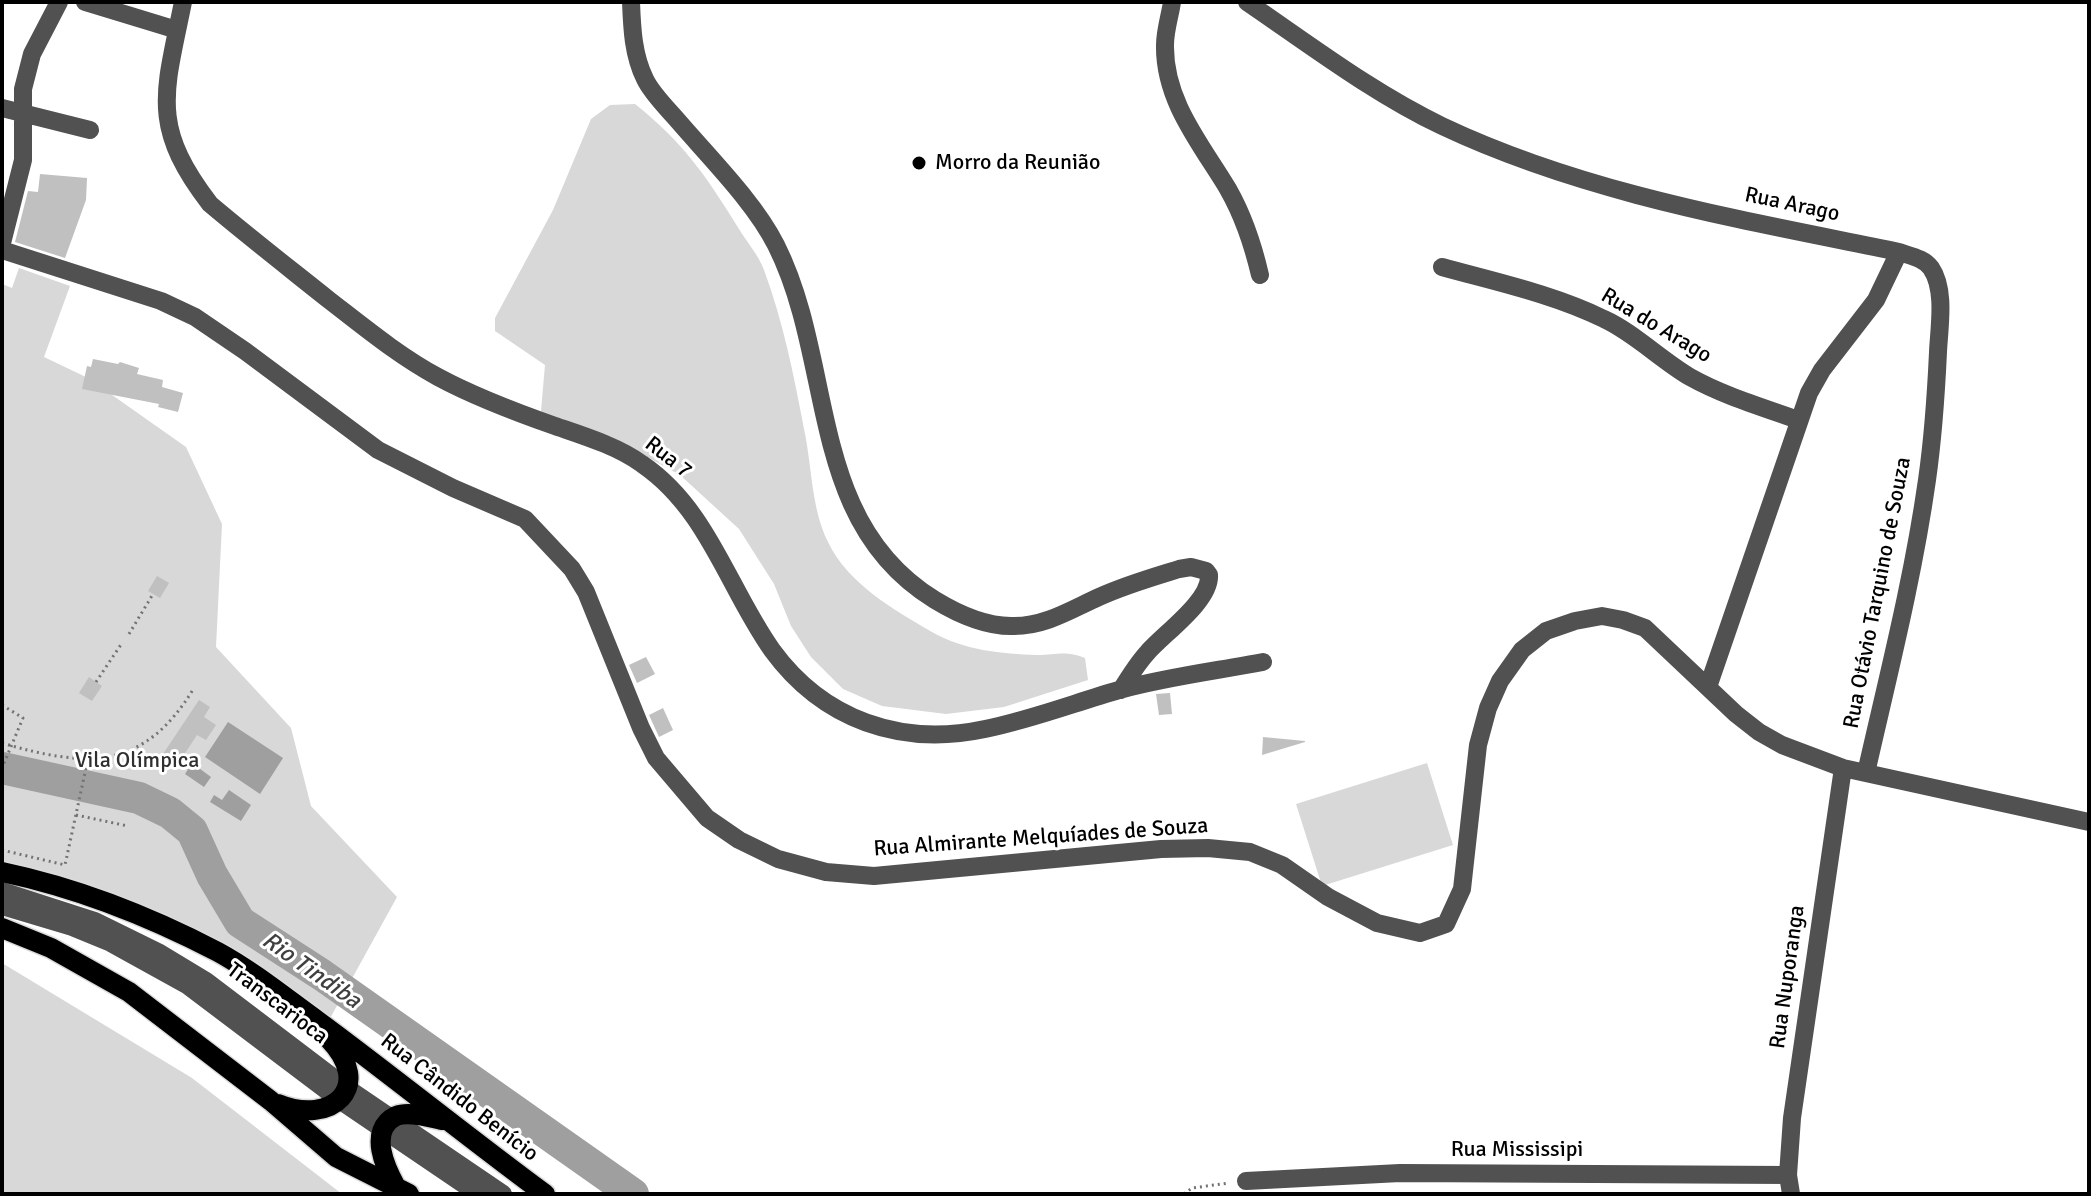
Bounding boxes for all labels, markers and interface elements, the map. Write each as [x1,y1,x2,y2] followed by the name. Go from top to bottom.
[935,150,1100,176] place label: Morro da Reunião
[910,154,928,172] marker: Morro da Reunião
[1742,182,1842,228] street label: Rua Arago
[1596,283,1716,369] street label: Rua do Arago
[639,431,697,485] street label: Rua 7
[1839,455,1917,731] street label: Rua Otávio Tarquino de Souza
[75,748,199,774] park label: Vila Olímpica
[873,813,1209,863] street label: Rua Almirante Melquíades de Souza
[1765,904,1811,1050] street label: Rua Nuporanga
[256,926,366,1016] water label: Rio Tindiba
[221,958,333,1050] street label: Transcarioca
[375,1028,543,1168] street label: Rua Cândido Benício
[1451,1137,1583,1163] street label: Rua Mississipi

